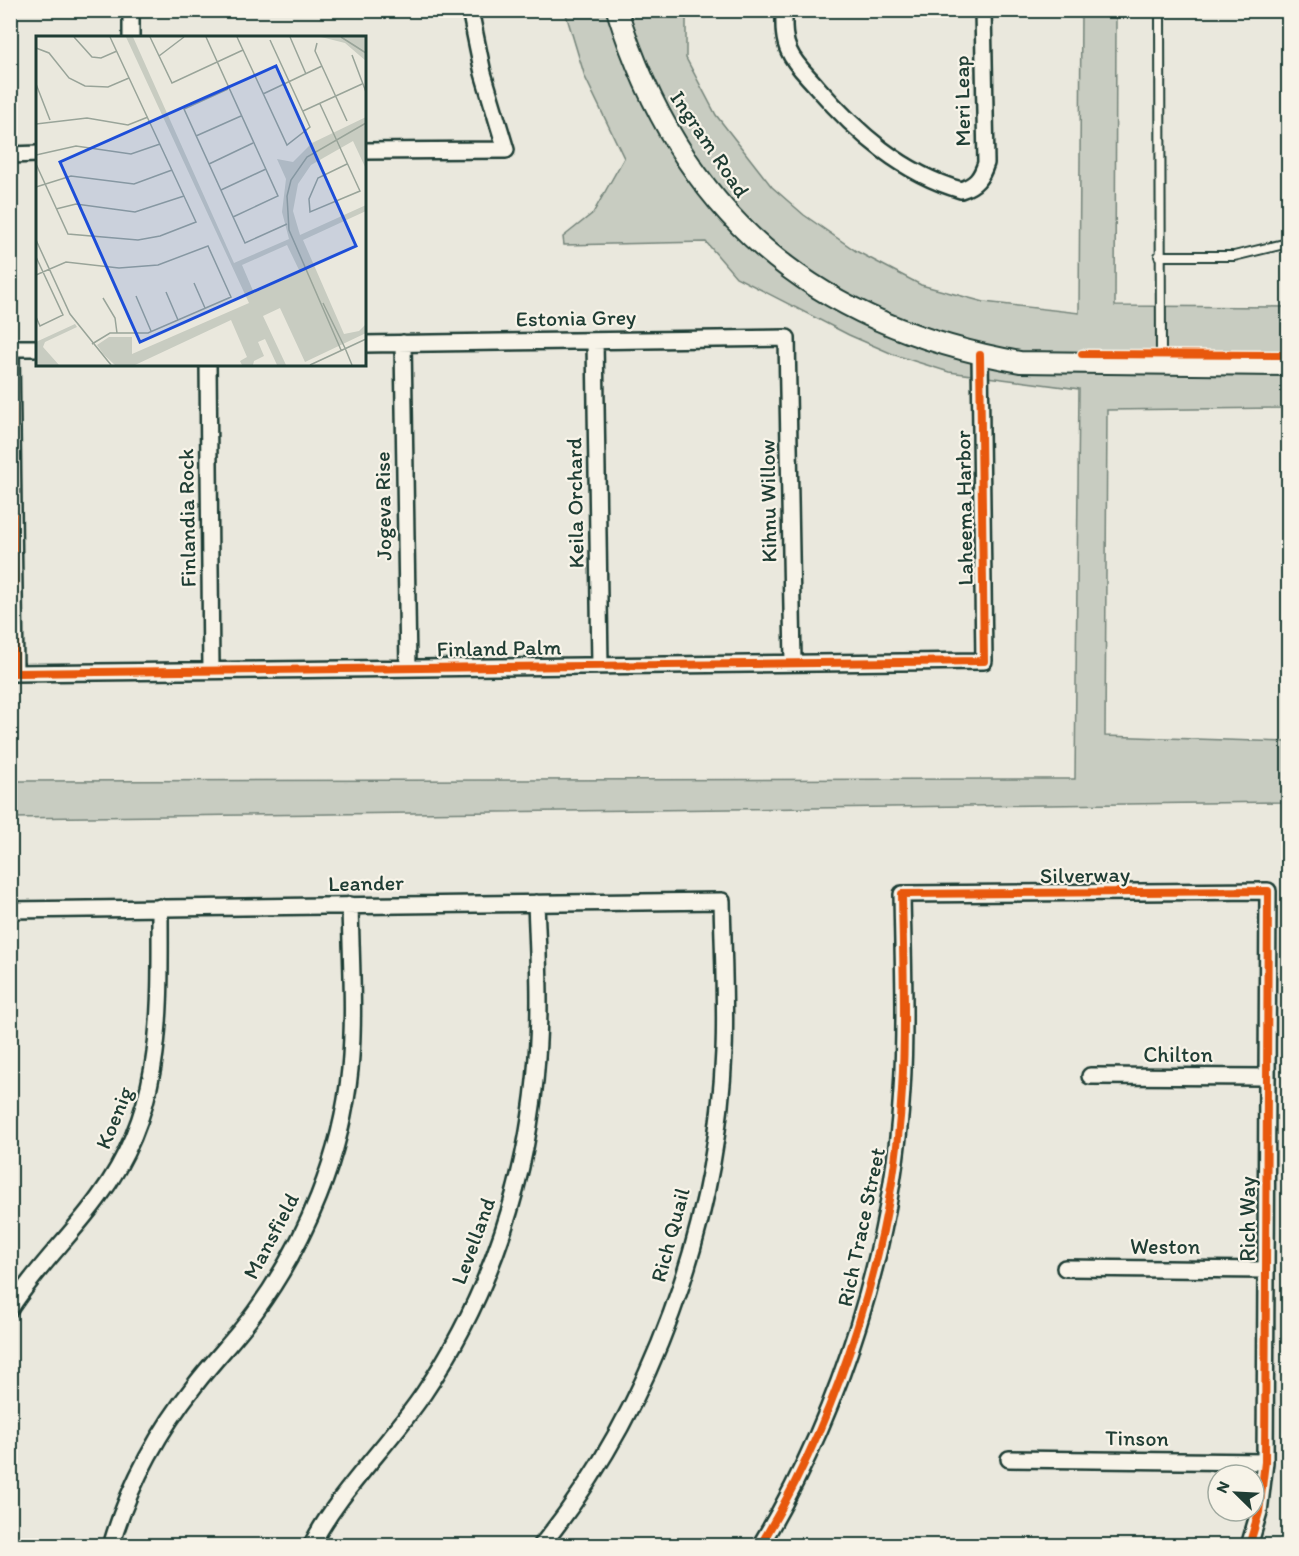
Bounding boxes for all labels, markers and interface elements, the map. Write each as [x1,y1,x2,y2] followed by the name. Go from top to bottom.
[36,36,366,366] inset map
[948,55,976,147] street label: Meri Leap
[664,85,756,203] street label: Ingram Road
[515,303,637,333] street label: Estonia Grey
[949,429,979,586] street label: Laheema Harbor
[560,437,590,569] street label: Keila Orchard
[753,439,783,563] street label: Kihnu Willow
[172,448,202,588] street label: Finlandia Rock
[369,451,397,561] street label: Jogeva Rise
[436,633,562,663] street label: Finland Palm
[1040,861,1131,889] street label: Silverway
[328,869,404,897] street label: Leander
[1143,1041,1213,1068] street label: Chilton
[89,1082,139,1153] street label: Koenig
[831,1145,891,1309] street label: Rich Trace Street
[1234,1176,1261,1262] street label: Rich Way
[644,1185,696,1285] street label: Rich Quail
[237,1188,305,1284] street label: Mansfield
[445,1194,501,1288] street label: Levelland
[1130,1233,1201,1260] street label: Weston
[1105,1424,1170,1452] street label: Tinson
[1206,1463,1266,1523] north arrow
[1212,1478,1234,1496] text: N

